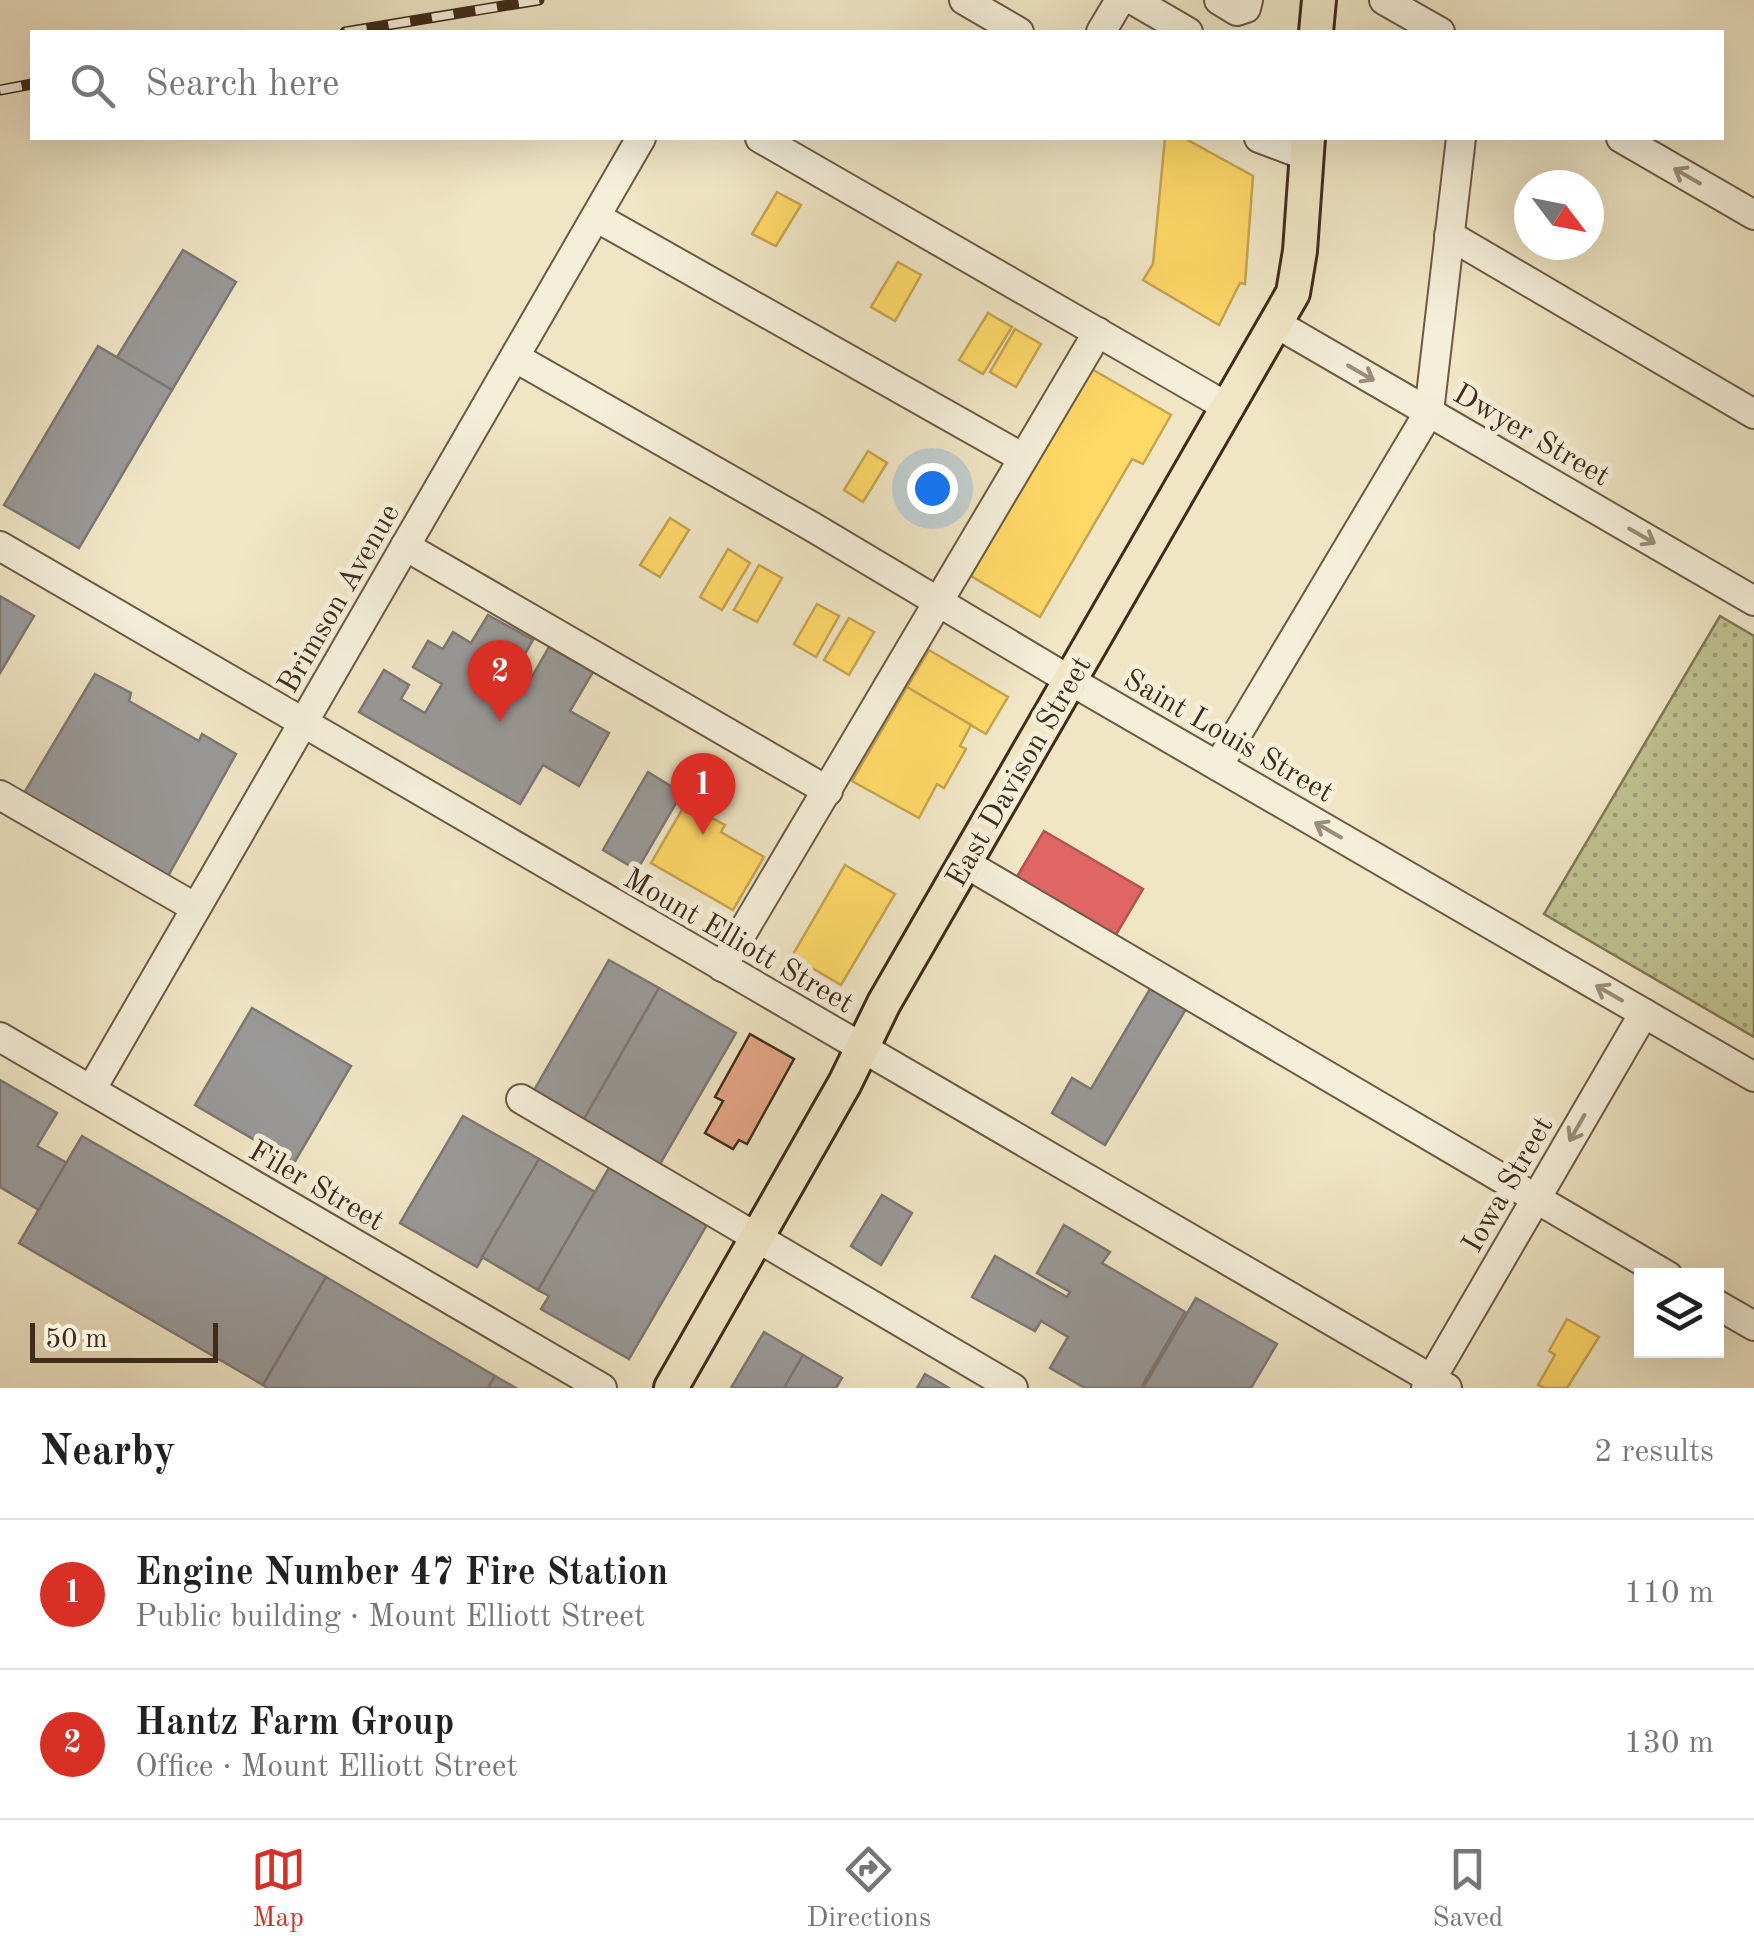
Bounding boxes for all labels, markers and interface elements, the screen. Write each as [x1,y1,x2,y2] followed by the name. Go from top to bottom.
[30,30,1724,140] search box
[65,58,120,113] icon: search
[145,66,340,104] text: Search here
[1674,166,1702,186] one-way arrow
[1514,170,1604,260] north arrow
[1346,363,1375,383] one-way arrow
[1448,379,1614,493] street label: Dwyer Street
[907,463,958,514] your location
[274,499,406,699] street label: Brimson Avenue
[1627,526,1656,546] one-way arrow
[468,640,532,722] pin: 2
[942,652,1098,892] street label: East Davison Street
[1118,665,1338,809] street label: Saint Louis Street
[670,752,736,835] pin: 1
[1314,820,1343,840] one-way arrow
[618,864,858,1020] street label: Mount Elliott Street
[1595,983,1624,1003] one-way arrow
[1458,1112,1560,1258] street label: Iowa Street
[1567,1113,1587,1141] one-way arrow
[243,1136,389,1237] street label: Filer Street
[1634,1268,1724,1358] map controls
[1634,1268,1724,1358] button: layers
[30,1318,218,1362] scale bar
[45,1326,108,1354] text: 50 m
[40,1432,176,1474] text: Nearby
[1594,1437,1714,1469] text: 2 results
[135,1555,668,1593] text: Engine Number 47 Fire Station
[63,1578,82,1610] text: 1
[1624,1578,1714,1610] text: 110 m
[135,1602,645,1634] text: Public building · Mount Elliott Street
[135,1705,454,1743] text: Hantz Farm Group
[63,1728,82,1760] text: 2
[1624,1728,1714,1760] text: 130 m
[135,1752,518,1784] text: Office · Mount Elliott Street
[251,1842,306,1937] tab: Map
[807,1842,931,1937] tab: Directions
[1432,1842,1503,1937] tab: Saved

